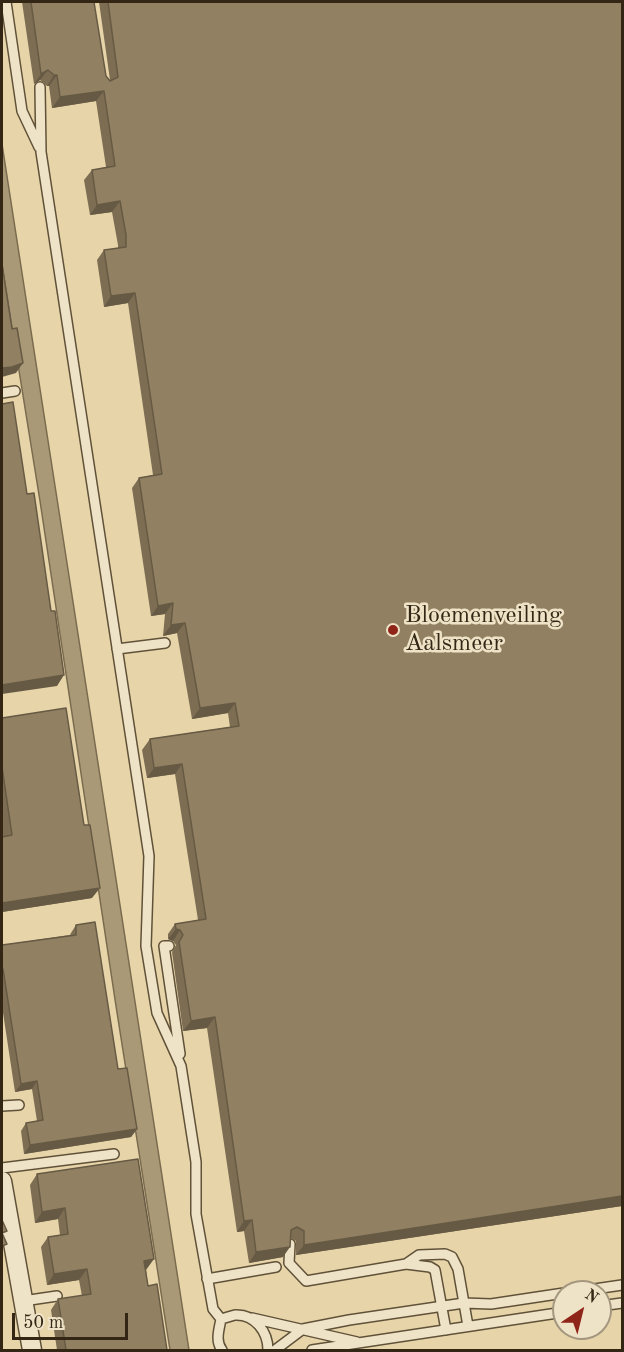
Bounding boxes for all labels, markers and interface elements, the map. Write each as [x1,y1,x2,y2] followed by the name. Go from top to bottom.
[405,602,562,658] place label: Bloemenveiling Aalsmeer
[386,623,400,637] marker: Bloemenveiling Aalsmeer
[552,1280,612,1340] north arrow
[582,1287,601,1307] text: N
[15,1301,130,1339] scale bar
[23,1314,63,1332] text: 50 m

